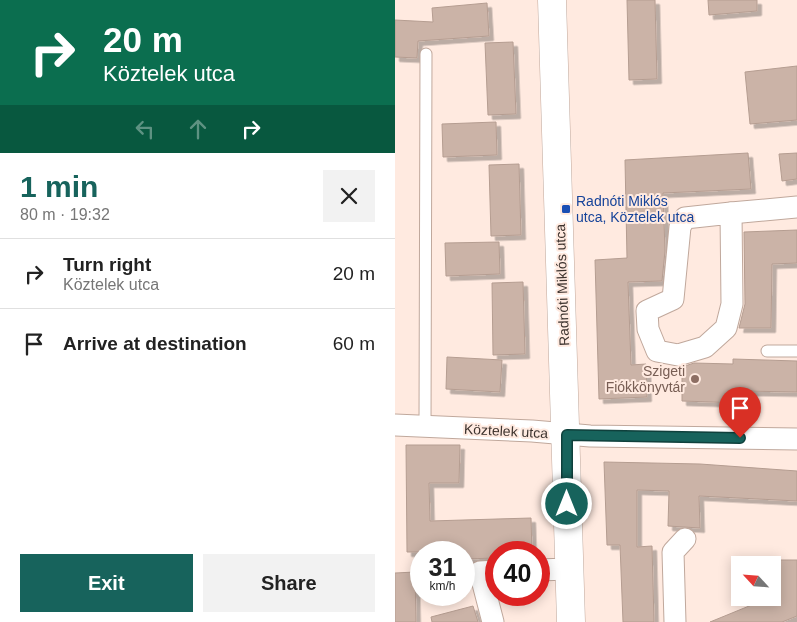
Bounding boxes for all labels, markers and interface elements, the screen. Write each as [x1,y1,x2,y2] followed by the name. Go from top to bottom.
[20,20,85,85] icon: right
[103,20,183,59] text: 20 m
[103,61,235,86] text: Köztelek utca
[131,115,159,143] icon: left
[184,115,212,143] icon: ahead
[237,115,265,143] icon: right
[20,170,98,203] text: 1 min
[323,170,375,222] button: close
[576,193,695,225] place label: Radnóti Miklós utca, Köztelek utca
[560,203,572,215] marker: Radnóti Miklós utca, Köztelek utca
[20,206,110,223] text: 80 m · 19:32
[552,223,572,346] street label: Radnóti Miklós utca
[63,254,151,275] text: Turn right
[20,260,48,288] icon: right
[333,263,375,284] text: 20 m
[63,276,159,293] text: Köztelek utca
[20,330,48,358] icon: arrive
[63,333,247,354] text: Arrive at destination
[333,333,375,354] text: 60 m
[606,363,685,395] place label: Szigeti Fiókkönyvtár
[689,373,701,385] marker: Szigeti Fiókkönyvtár
[719,387,761,438] pin
[726,394,754,422] icon: arrive
[464,421,549,441] street label: Köztelek utca
[540,477,592,529] position arrow
[485,541,550,606] speed limit sign: 40
[429,553,456,581] text: 31
[20,554,193,612] button: Exit
[203,554,375,612] button: Share
[731,556,781,606] north arrow
[731,556,781,606] map controls
[429,579,456,593] text: km/h

